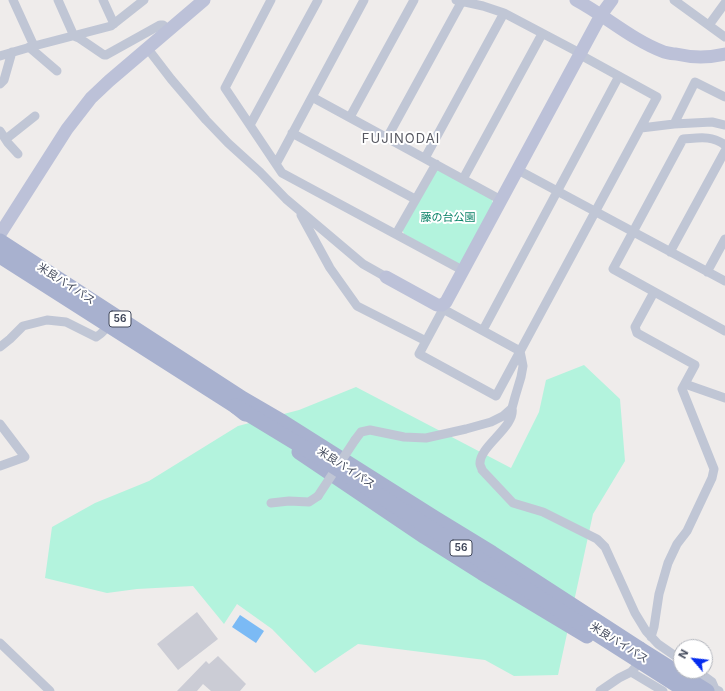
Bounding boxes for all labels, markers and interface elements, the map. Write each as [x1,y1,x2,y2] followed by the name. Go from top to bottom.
[362,131,440,147] district label: FUJINODAI
[421,211,475,225] park label: 藤の台公園
[35,260,97,308] street label: 米良バイパス
[109,311,131,327] road number: 56
[315,444,377,492] street label: 米良バイパス
[450,540,472,556] road number: 56
[588,620,650,666] street label: 米良バイパス
[673,639,713,679] north arrow
[675,647,691,661] text: N

